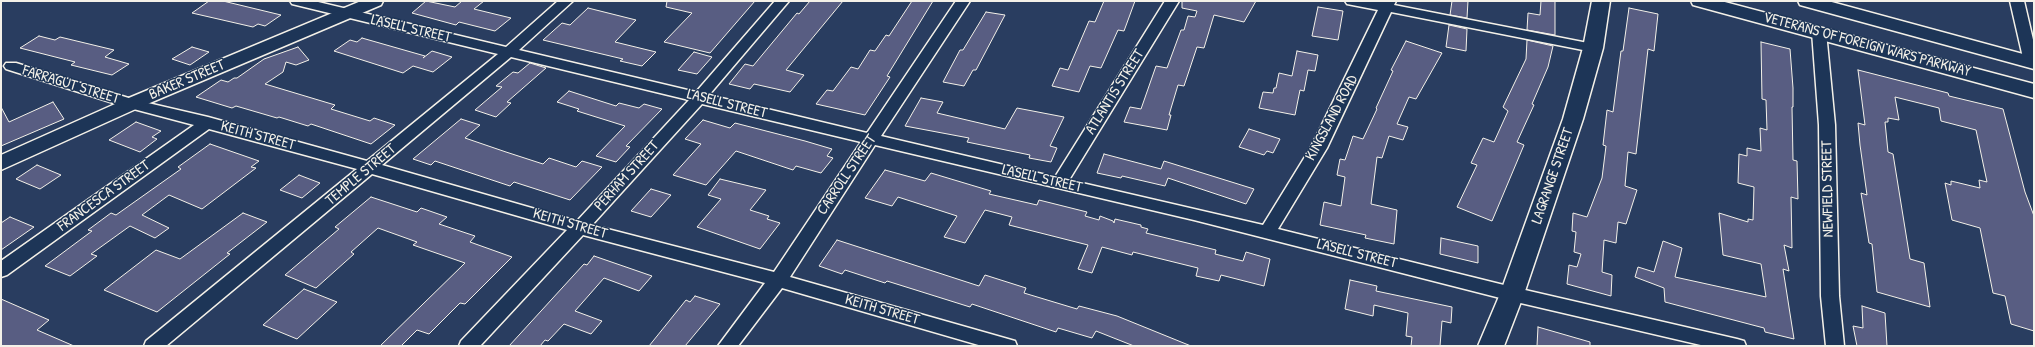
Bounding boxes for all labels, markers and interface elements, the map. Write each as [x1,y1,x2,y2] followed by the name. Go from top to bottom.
[1761,9,1973,81] street label: VETERANS OF FOREIGN WARS PARKWAY
[369,11,453,47] street label: LASELL STREET
[1082,46,1148,138] street label: ATLANTIS STREET
[146,56,228,104] street label: BAKER STREET
[20,62,122,108] street label: FARRAGUT STREET
[1302,72,1362,164] street label: KINGSLAND ROAD
[685,85,769,123] street label: LASELL STREET
[219,117,297,155] street label: KEITH STREET
[1528,126,1578,226] street label: LAGRANGE STREET
[814,131,880,219] street label: CARROLL STREET
[591,137,663,215] street label: PERHAM STREET
[322,140,400,210] street label: TEMPLE STREET
[1818,140,1838,238] street label: NEWFIELD STREET
[54,157,154,235] street label: FRANCESCA STREET
[1000,161,1084,197] street label: LASELL STREET
[531,205,609,243] street label: KEITH STREET
[1315,235,1399,273] street label: LASELL STREET
[843,291,921,329] street label: KEITH STREET

